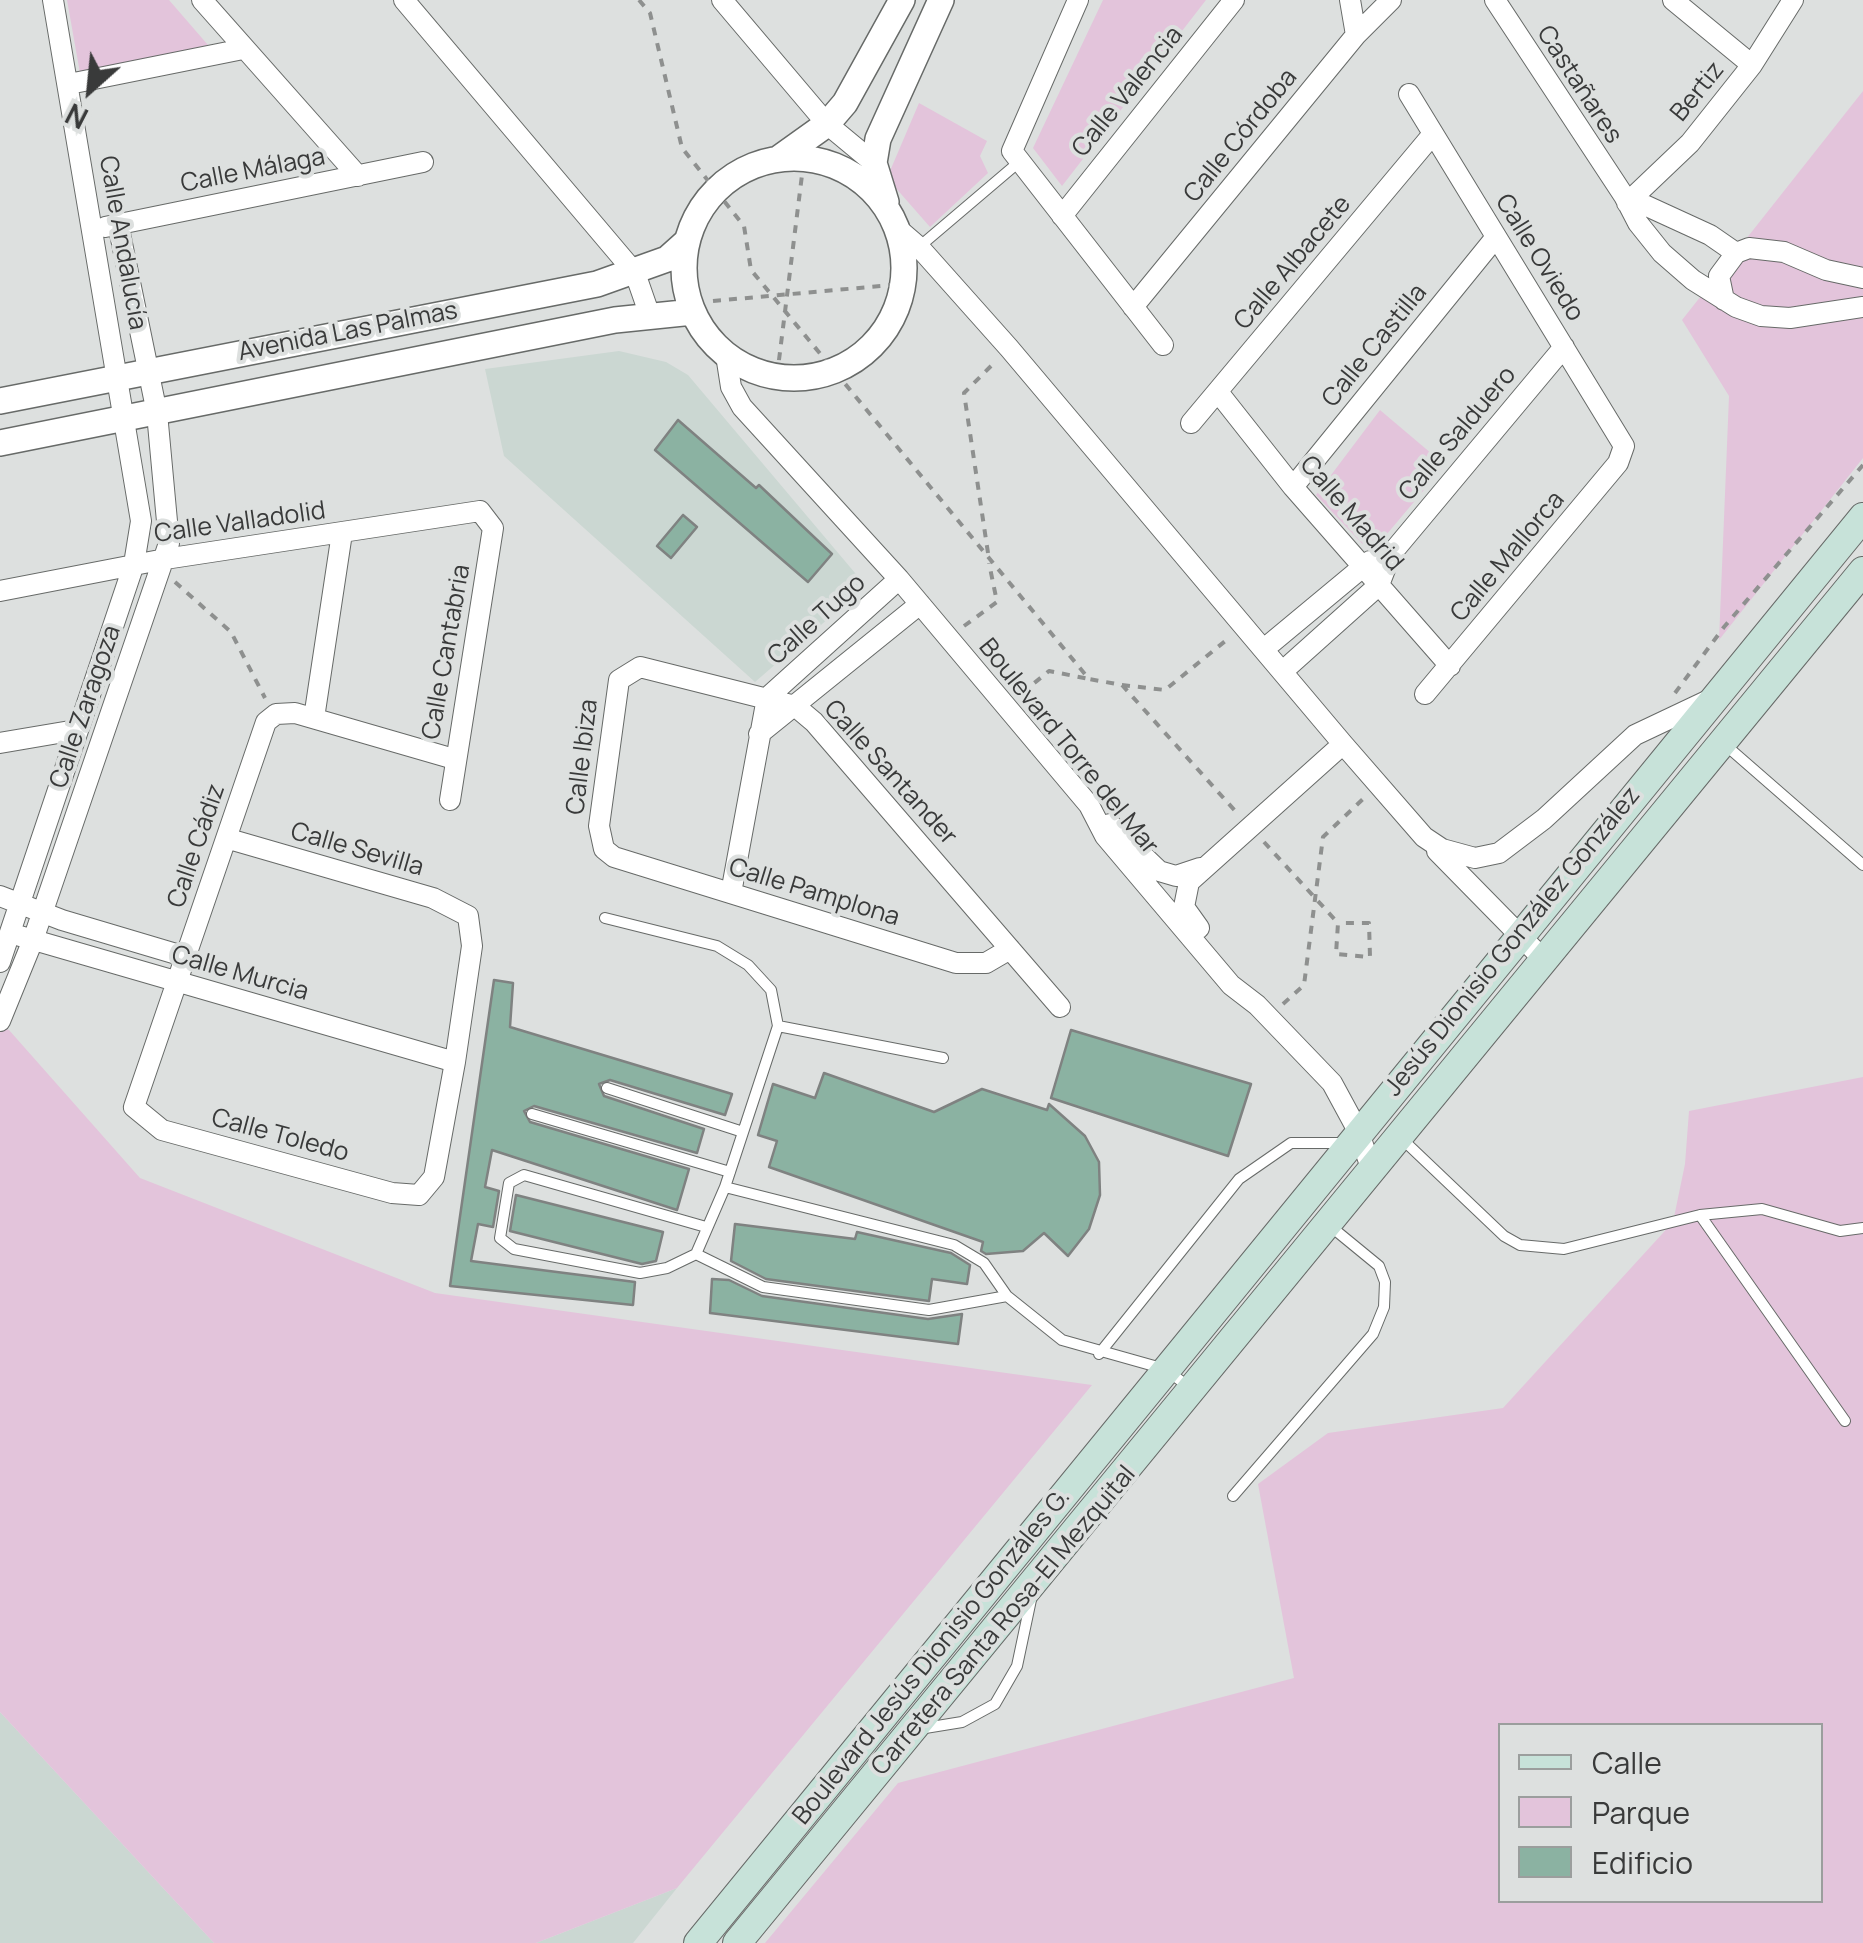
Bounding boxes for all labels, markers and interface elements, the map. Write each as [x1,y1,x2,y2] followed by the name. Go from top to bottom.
[1066,21,1190,163] street label: Calle Valencia
[1530,21,1628,149] street label: Castañares
[40,40,140,140] north arrow
[1665,56,1731,128] street label: Bertiz
[1178,63,1304,209] street label: Calle Córdoba
[59,95,94,138] text: N
[178,142,328,200] street label: Calle Málaga
[92,154,152,332] street label: Calle Andalucía
[1488,189,1590,327] street label: Calle Oviedo
[1228,190,1358,336] street label: Calle Albacete
[1316,279,1434,413] street label: Calle Castilla
[236,296,460,368] street label: Avenida Las Palmas
[1393,361,1523,507] street label: Calle Salduero
[1293,450,1409,578] street label: Calle Madrid
[1445,486,1571,628] street label: Calle Mallorca
[152,496,328,550] street label: Calle Valladolid
[417,562,477,742] street label: Calle Cantabria
[762,568,872,672] street label: Calle Tugo
[44,622,128,792] street label: Calle Zaragoza
[972,633,1164,861] street label: Boulevard Torre del Mar
[817,694,963,852] street label: Calle Santander
[561,698,605,816] street label: Calle Ibiza
[162,780,232,912] street label: Calle Cádiz
[1379,781,1647,1103] street label: Jesús Dionisio González González
[287,817,427,883] street label: Calle Sevilla
[725,853,903,933] street label: Calle Pamplona
[168,940,312,1008] street label: Calle Murcia
[208,1103,352,1169] street label: Calle Toledo
[866,1460,1142,1782] street label: Carretera Santa Rosa-El Mezquital
[787,1483,1077,1831] street label: Boulevard Jesús Dionisio Gonzáles G.
[1498,1723,1823,1903] legend
[1592,1742,1662,1783] text: Calle
[1592,1792,1690,1833] text: Parque
[1592,1842,1693,1883] text: Edificio

